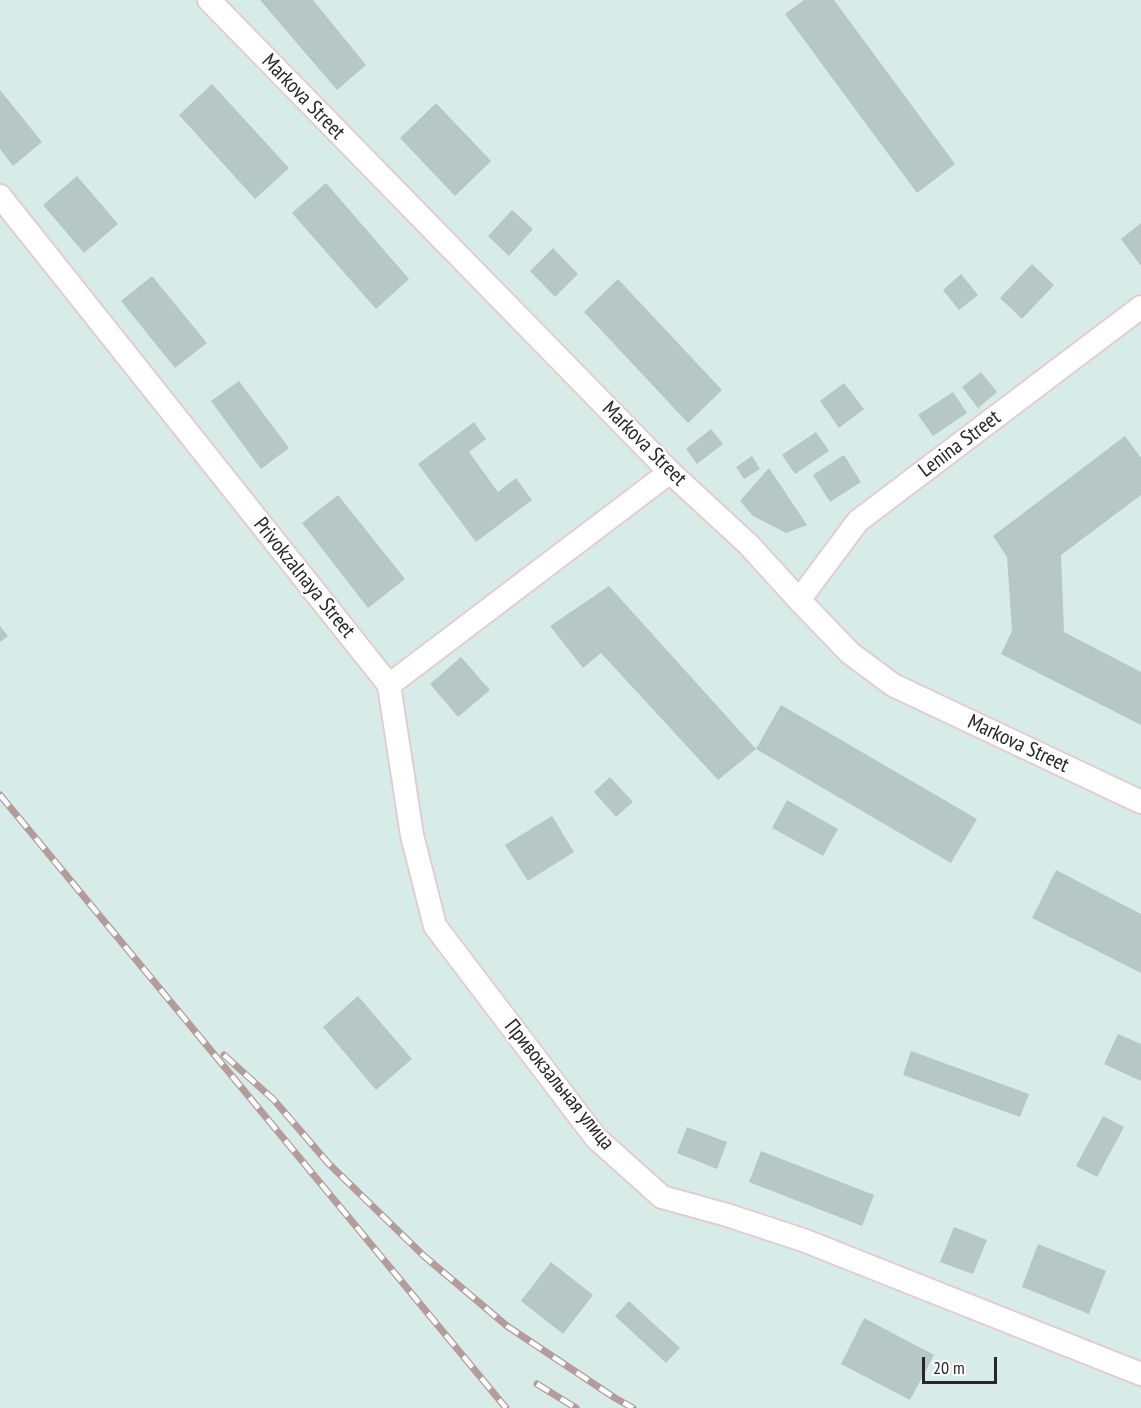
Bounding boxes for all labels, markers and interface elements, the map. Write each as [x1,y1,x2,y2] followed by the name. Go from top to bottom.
[256,49,350,145] street label: Markova Street
[597,397,691,491] street label: Markova Street
[914,405,1006,483] street label: Lenina Street
[248,513,360,643] street label: Privokzalnaya Street
[963,710,1073,778] street label: Markova Street
[499,1015,619,1155] street label: Привокзальная улица
[925,1345,1000,1383] scale bar
[933,1356,965,1379] text: 20 m

